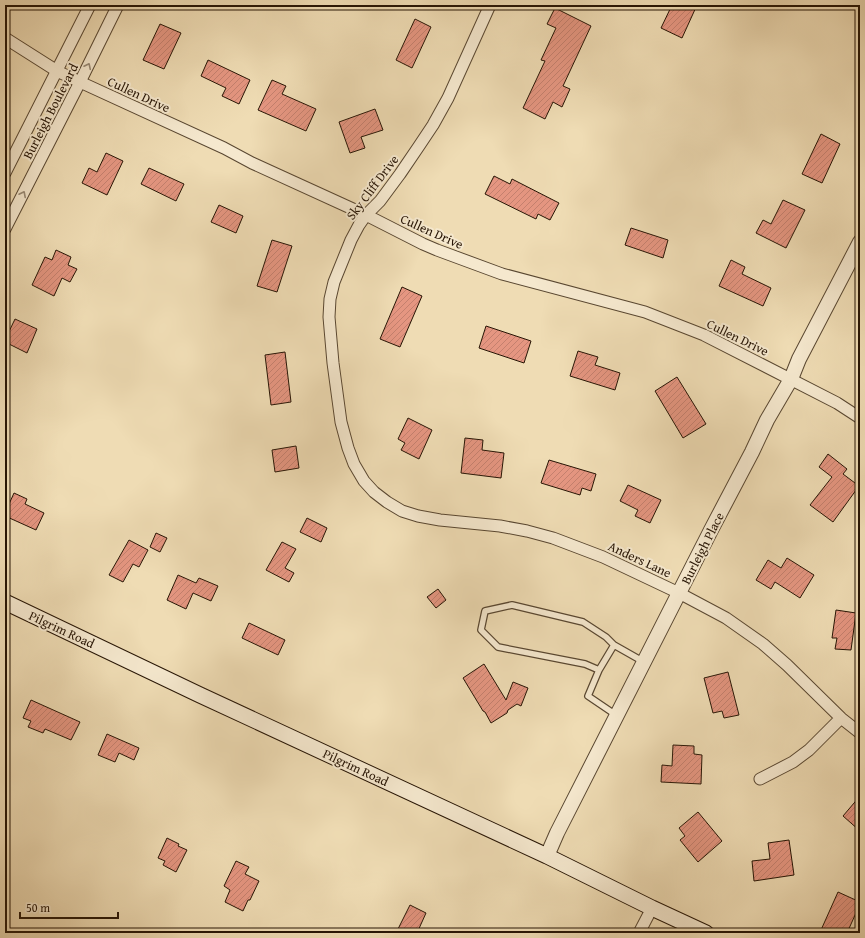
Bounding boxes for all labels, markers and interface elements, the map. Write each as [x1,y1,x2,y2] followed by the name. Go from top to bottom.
[18,60,83,162] street label: Burleigh Boulevard
[83,63,91,70] one-way arrow
[104,72,173,117] street label: Cullen Drive
[342,151,403,224] street label: Sky Cliff Drive
[18,191,26,199] one-way arrow
[397,209,466,254] street label: Cullen Drive
[704,314,772,361] street label: Cullen Drive
[676,509,729,587] street label: Burleigh Place
[605,537,674,582] street label: Anders Lane
[26,606,98,653] street label: Pilgrim Road
[320,744,392,791] street label: Pilgrim Road
[20,894,118,920] scale bar
[26,899,50,916] text: 50 m

